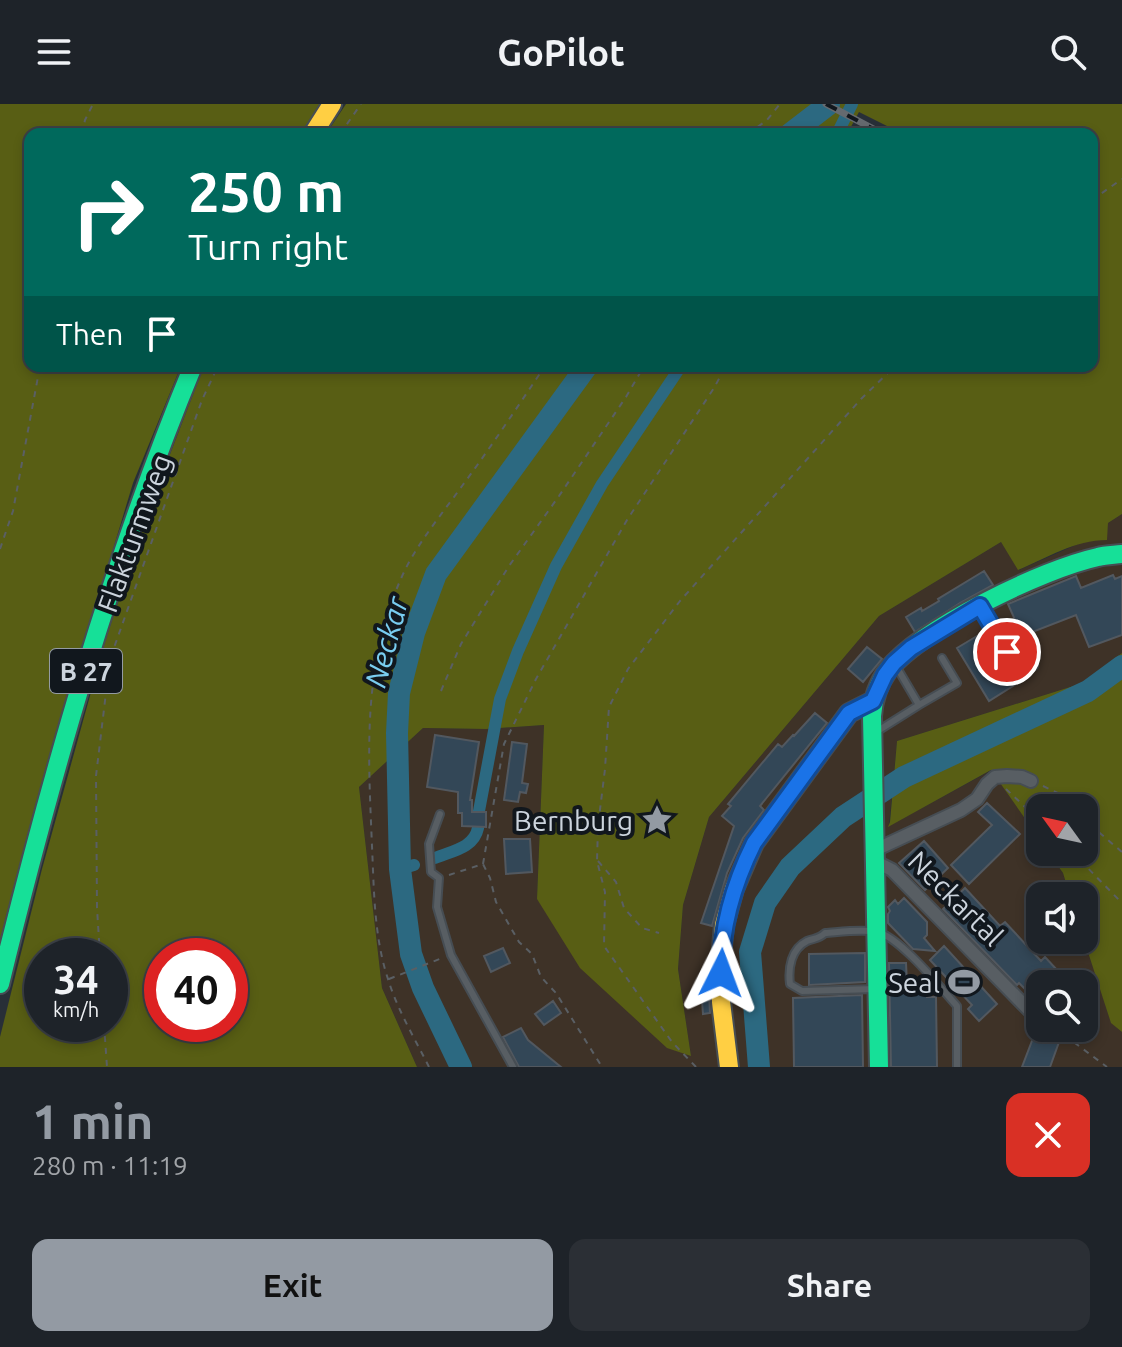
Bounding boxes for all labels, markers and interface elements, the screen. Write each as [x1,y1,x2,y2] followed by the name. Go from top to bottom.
[32,30,76,74] icon: menu
[1046,30,1090,74] icon: search
[497,32,625,73] text: GoPilot
[56,160,160,264] icon: right
[188,160,344,223] text: 250 m
[188,226,348,267] text: Turn right
[140,312,184,356] icon: arrive
[56,317,124,351] text: Then
[91,450,177,616] street label: Flakturmweg
[358,592,415,691] water label: Neckar
[973,618,1041,686] pin
[985,630,1029,674] icon: arrive
[50,649,122,693] road number: B 27
[1026,794,1098,866] north arrow
[1026,794,1098,1042] map controls
[640,803,674,837] place icon: Bernburg
[514,805,633,836] place label: Bernburg
[903,845,1009,951] street label: Neckartal
[1026,882,1098,954] button: sound
[679,931,763,1015] position arrow
[144,938,248,1042] speed limit sign: 40
[53,957,99,1002] text: 34
[947,965,981,999] sports icon: Seal
[888,967,940,998] place label: Seal
[1026,970,1098,1042] button: search
[53,998,99,1021] text: km/h
[1006,1093,1090,1177] button: close
[32,1094,153,1148] text: 1 min
[32,1151,188,1180] text: 280 m · 11:19
[32,1239,553,1331] button: Exit
[569,1239,1090,1331] button: Share

